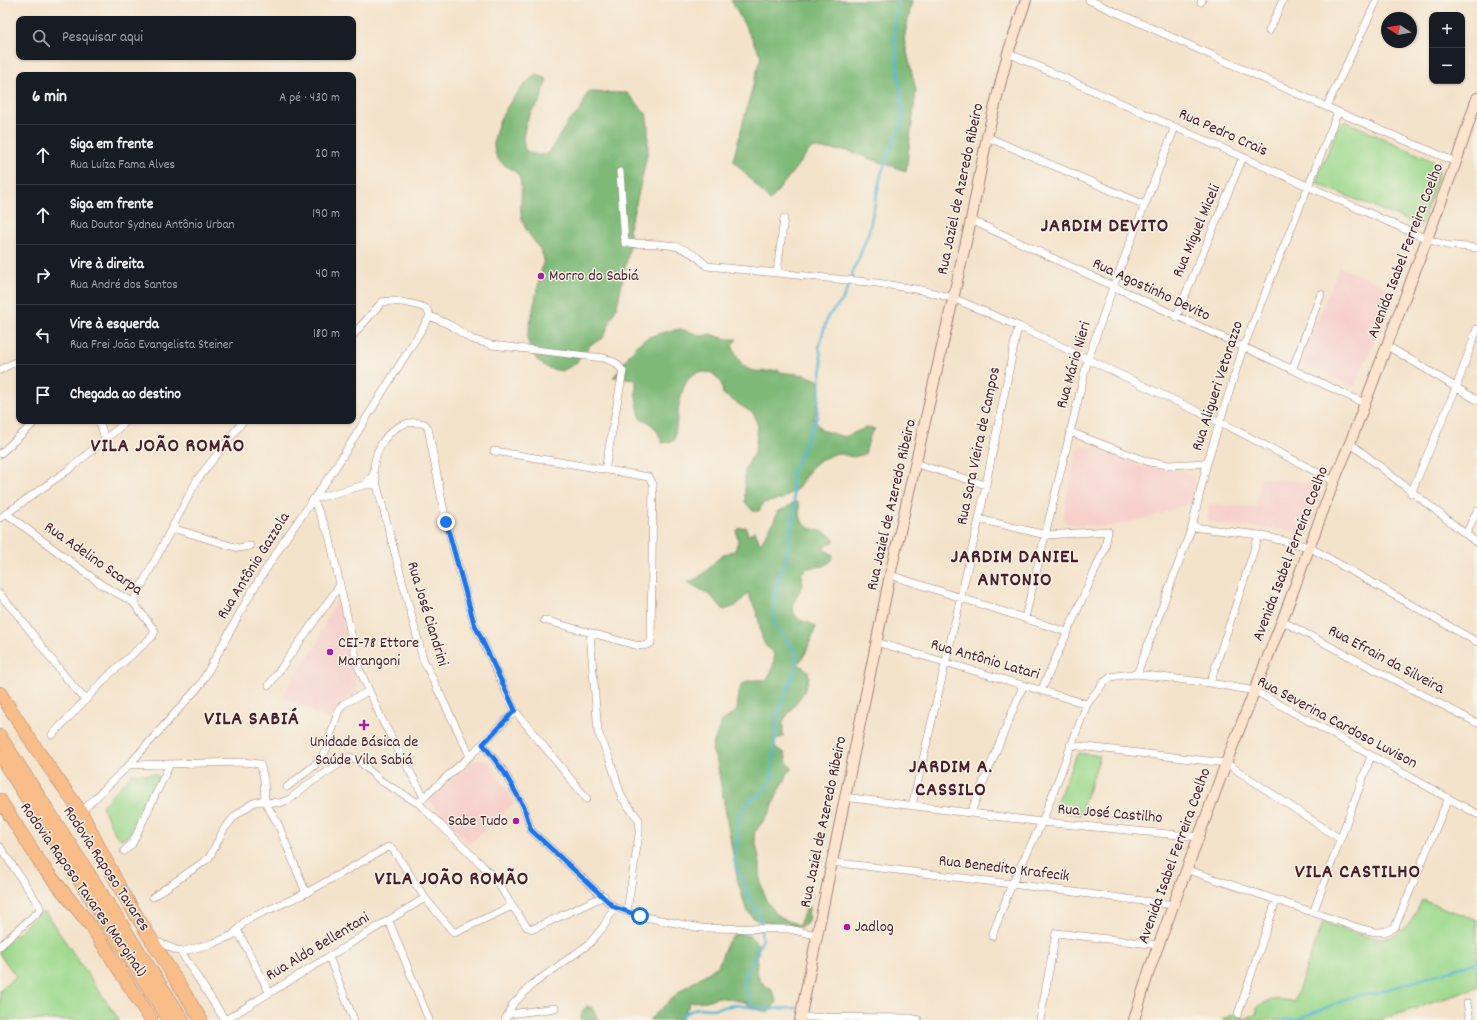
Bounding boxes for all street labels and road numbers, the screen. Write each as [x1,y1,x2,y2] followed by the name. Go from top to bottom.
[932,101,990,277] street label: Rua Jaziel de Azeredo Ribeiro
[1175,103,1271,163] street label: Rua Pedro Crais
[1362,160,1450,342] street label: Avenida Isabel Ferreira Coelho
[1167,181,1227,281] street label: Rua Miguel Miceli
[1088,253,1214,327] street label: Rua Agostinho Devito
[1186,318,1250,454] street label: Rua Aligueri Vetorazzo
[1051,319,1097,411] street label: Rua Mário Nieri
[951,365,1007,527] street label: Rua Sara Vieira de Campos
[861,417,923,593] street label: Rua Jaziel de Azeredo Ribeiro
[1247,463,1335,645] street label: Avenida Isabel Ferreira Coelho
[212,508,296,624] street label: Rua Antônio Gazzola
[39,516,147,602] street label: Rua Adelino Scarpa
[400,559,454,669] street label: Rua José Ciandrini
[1324,620,1449,701] street label: Rua Efrain da Silveira
[928,633,1042,687] street label: Rua Antônio Latari
[1253,671,1421,775] street label: Rua Severina Cardoso Luvison
[795,734,853,910] street label: Rua Jaziel de Azeredo Ribeiro
[1132,765,1218,947] street label: Avenida Isabel Ferreira Coelho
[14,798,152,982] street label: Rodovia Raposo Tavares (Marginal)
[1057,798,1163,830] street label: Rua José Castilho
[57,802,155,936] street label: Rodovia Raposo Tavares
[937,850,1071,888] street label: Rua Benedito Krafecik
[262,907,374,987] street label: Rua Aldo Bellentani

